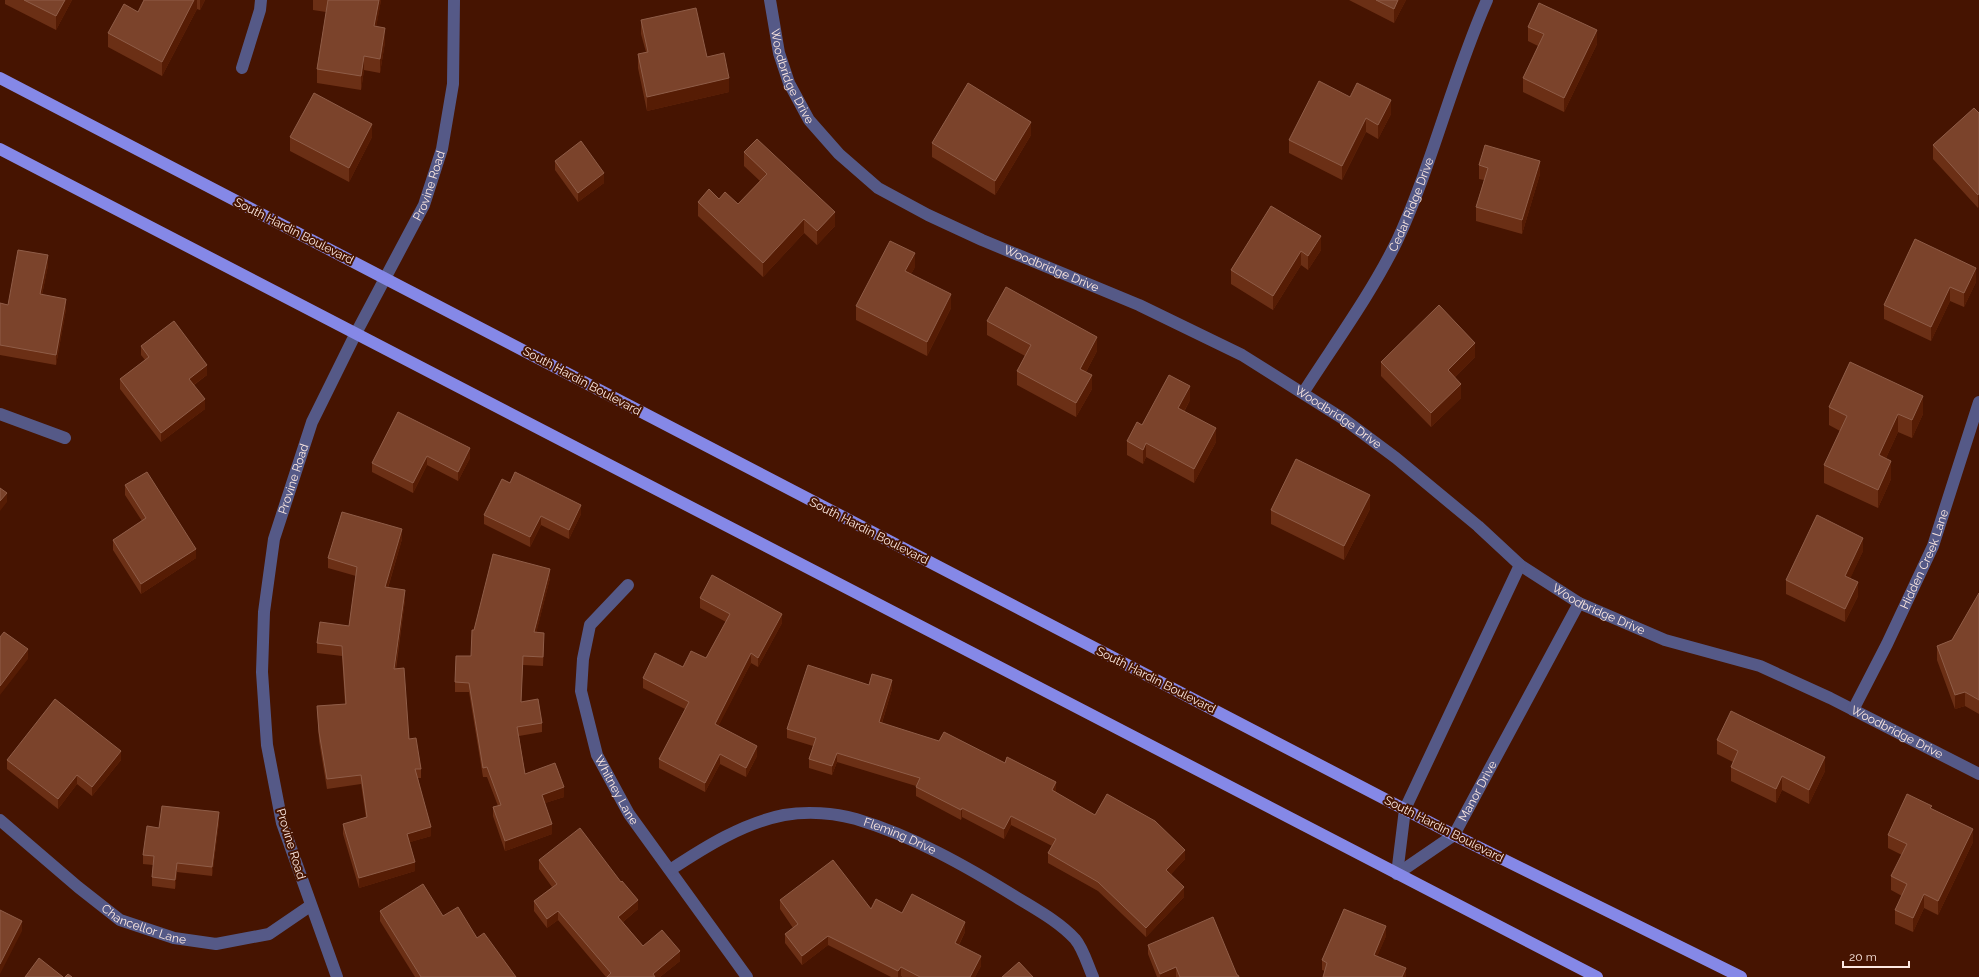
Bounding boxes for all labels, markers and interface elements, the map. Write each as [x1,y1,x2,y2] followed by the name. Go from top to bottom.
[768,28,817,126] street label: Woodbridge Drive
[410,149,448,223] street label: Provine Road
[1386,156,1436,254] street label: Cedar Ridge Drive
[232,195,356,267] street label: South Hardin Boulevard
[1002,243,1101,295] street label: Woodbridge Drive
[521,344,643,418] street label: South Hardin Boulevard
[1292,383,1384,452] street label: Woodbridge Drive
[276,442,311,516] street label: Provine Road
[807,495,931,567] street label: South Hardin Boulevard
[1897,508,1951,611] street label: Hidden Creek Lane
[1550,581,1647,638] street label: Woodbridge Drive
[1094,644,1218,716] street label: South Hardin Boulevard
[1849,703,1945,761] street label: Woodbridge Drive
[592,753,641,827] street label: Whitney Lane
[1456,758,1500,824] street label: Manor Drive
[1382,793,1506,865] street label: South Hardin Boulevard
[274,807,308,881] street label: Provine Road
[862,815,938,857] street label: Fleming Drive
[99,901,187,947] street label: Chancellor Lane
[1843,943,1909,969] scale bar
[1849,950,1877,964] text: 20 m

